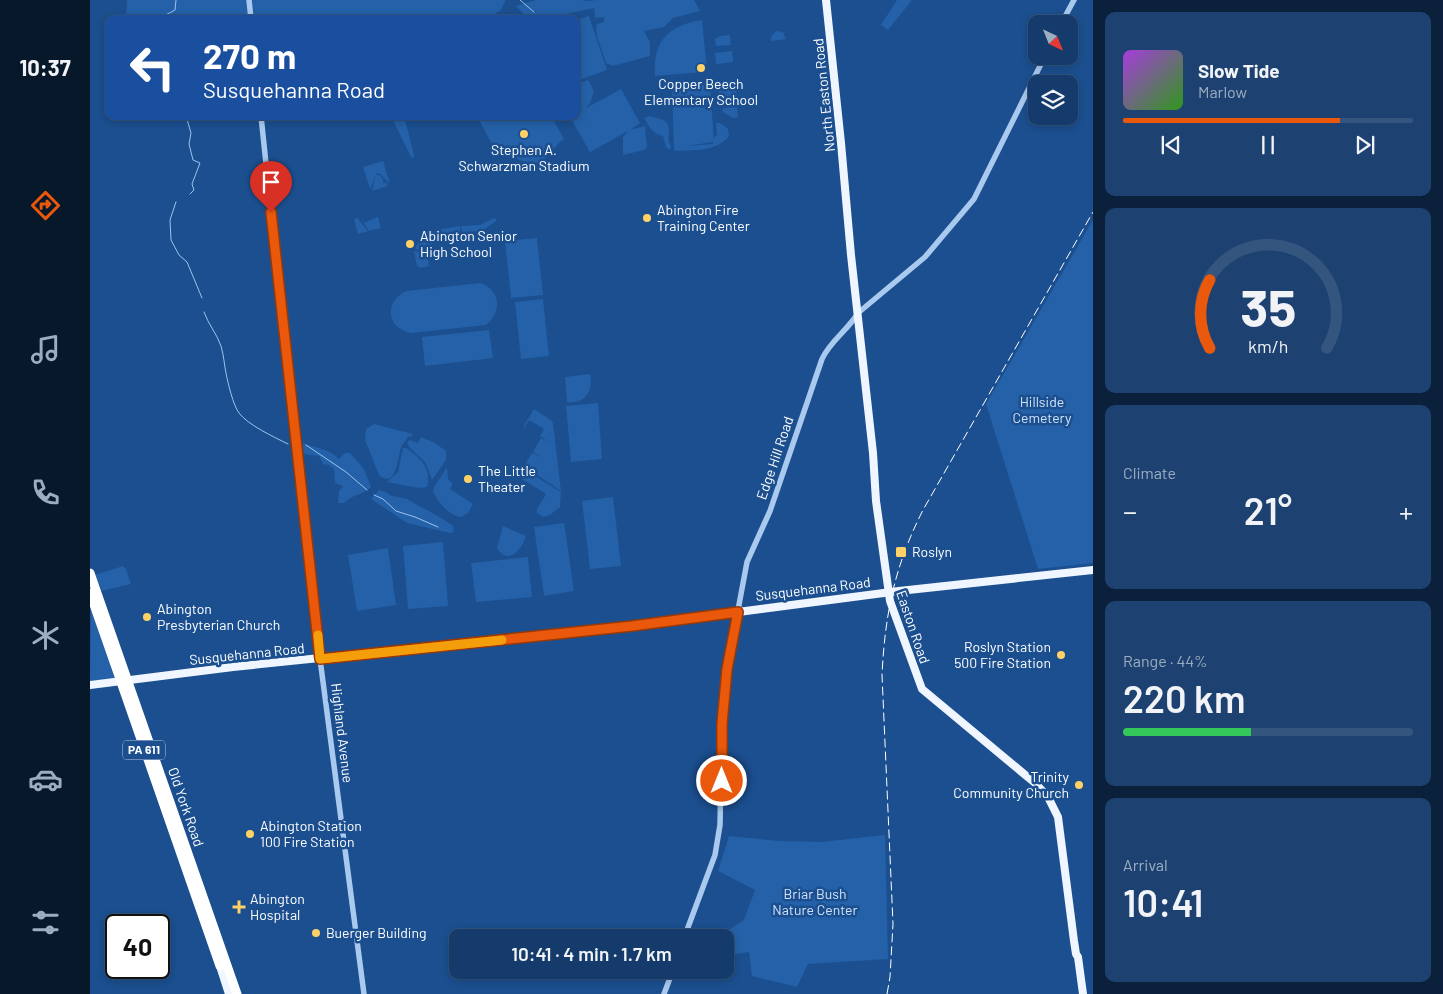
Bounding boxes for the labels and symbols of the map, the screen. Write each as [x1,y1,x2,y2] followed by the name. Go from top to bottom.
[1028,15,1078,65] north arrow
[809,37,838,153] street label: North Easton Road
[695,62,707,74] marker: Copper Beech Elementary School
[644,75,758,108] place label: Copper Beech Elementary School
[518,128,530,140] marker: Stephen A. Schwarzman Stadium
[458,141,590,174] place label: Stephen A. Schwarzman Stadium
[250,161,292,212] pin
[657,201,750,234] place label: Abington Fire Training Center
[641,212,653,224] marker: Abington Fire Training Center
[420,227,517,260] place label: Abington Senior High School
[404,238,416,250] marker: Abington Senior High School
[1012,393,1072,426] park label: Hillside Cemetery
[752,414,797,502] street label: Edge Hill Road
[478,462,536,495] place label: The Little Theater
[462,473,474,485] marker: The Little Theater
[912,543,952,560] place label: Roslyn
[894,545,908,559] marker: Roslyn
[754,573,871,604] street label: Susquehanna Road
[893,588,934,666] street label: Easton Road
[157,600,280,633] place label: Abington Presbyterian Church
[141,611,153,623] marker: Abington Presbyterian Church
[954,638,1051,671] place label: Roslyn Station 500 Fire Station
[188,639,305,668] street label: Susquehanna Road
[1055,649,1067,661] marker: Roslyn Station 500 Fire Station
[328,682,357,784] street label: Highland Avenue
[123,740,165,760] road number: PA 611
[695,754,747,806] position arrow
[165,765,208,849] street label: Old York Road
[953,768,1070,801] place label: Trinity Community Church
[1073,779,1085,791] marker: Trinity Community Church
[260,817,362,850] place label: Abington Station 100 Fire Station
[244,828,256,840] marker: Abington Station 100 Fire Station
[772,885,858,918] park label: Briar Bush Nature Center
[250,890,305,923] place label: Abington Hospital
[232,900,246,914] marker: Abington Hospital
[105,914,170,979] speed limit sign: 40
[326,924,426,941] place label: Buerger Building
[310,927,322,939] marker: Buerger Building

